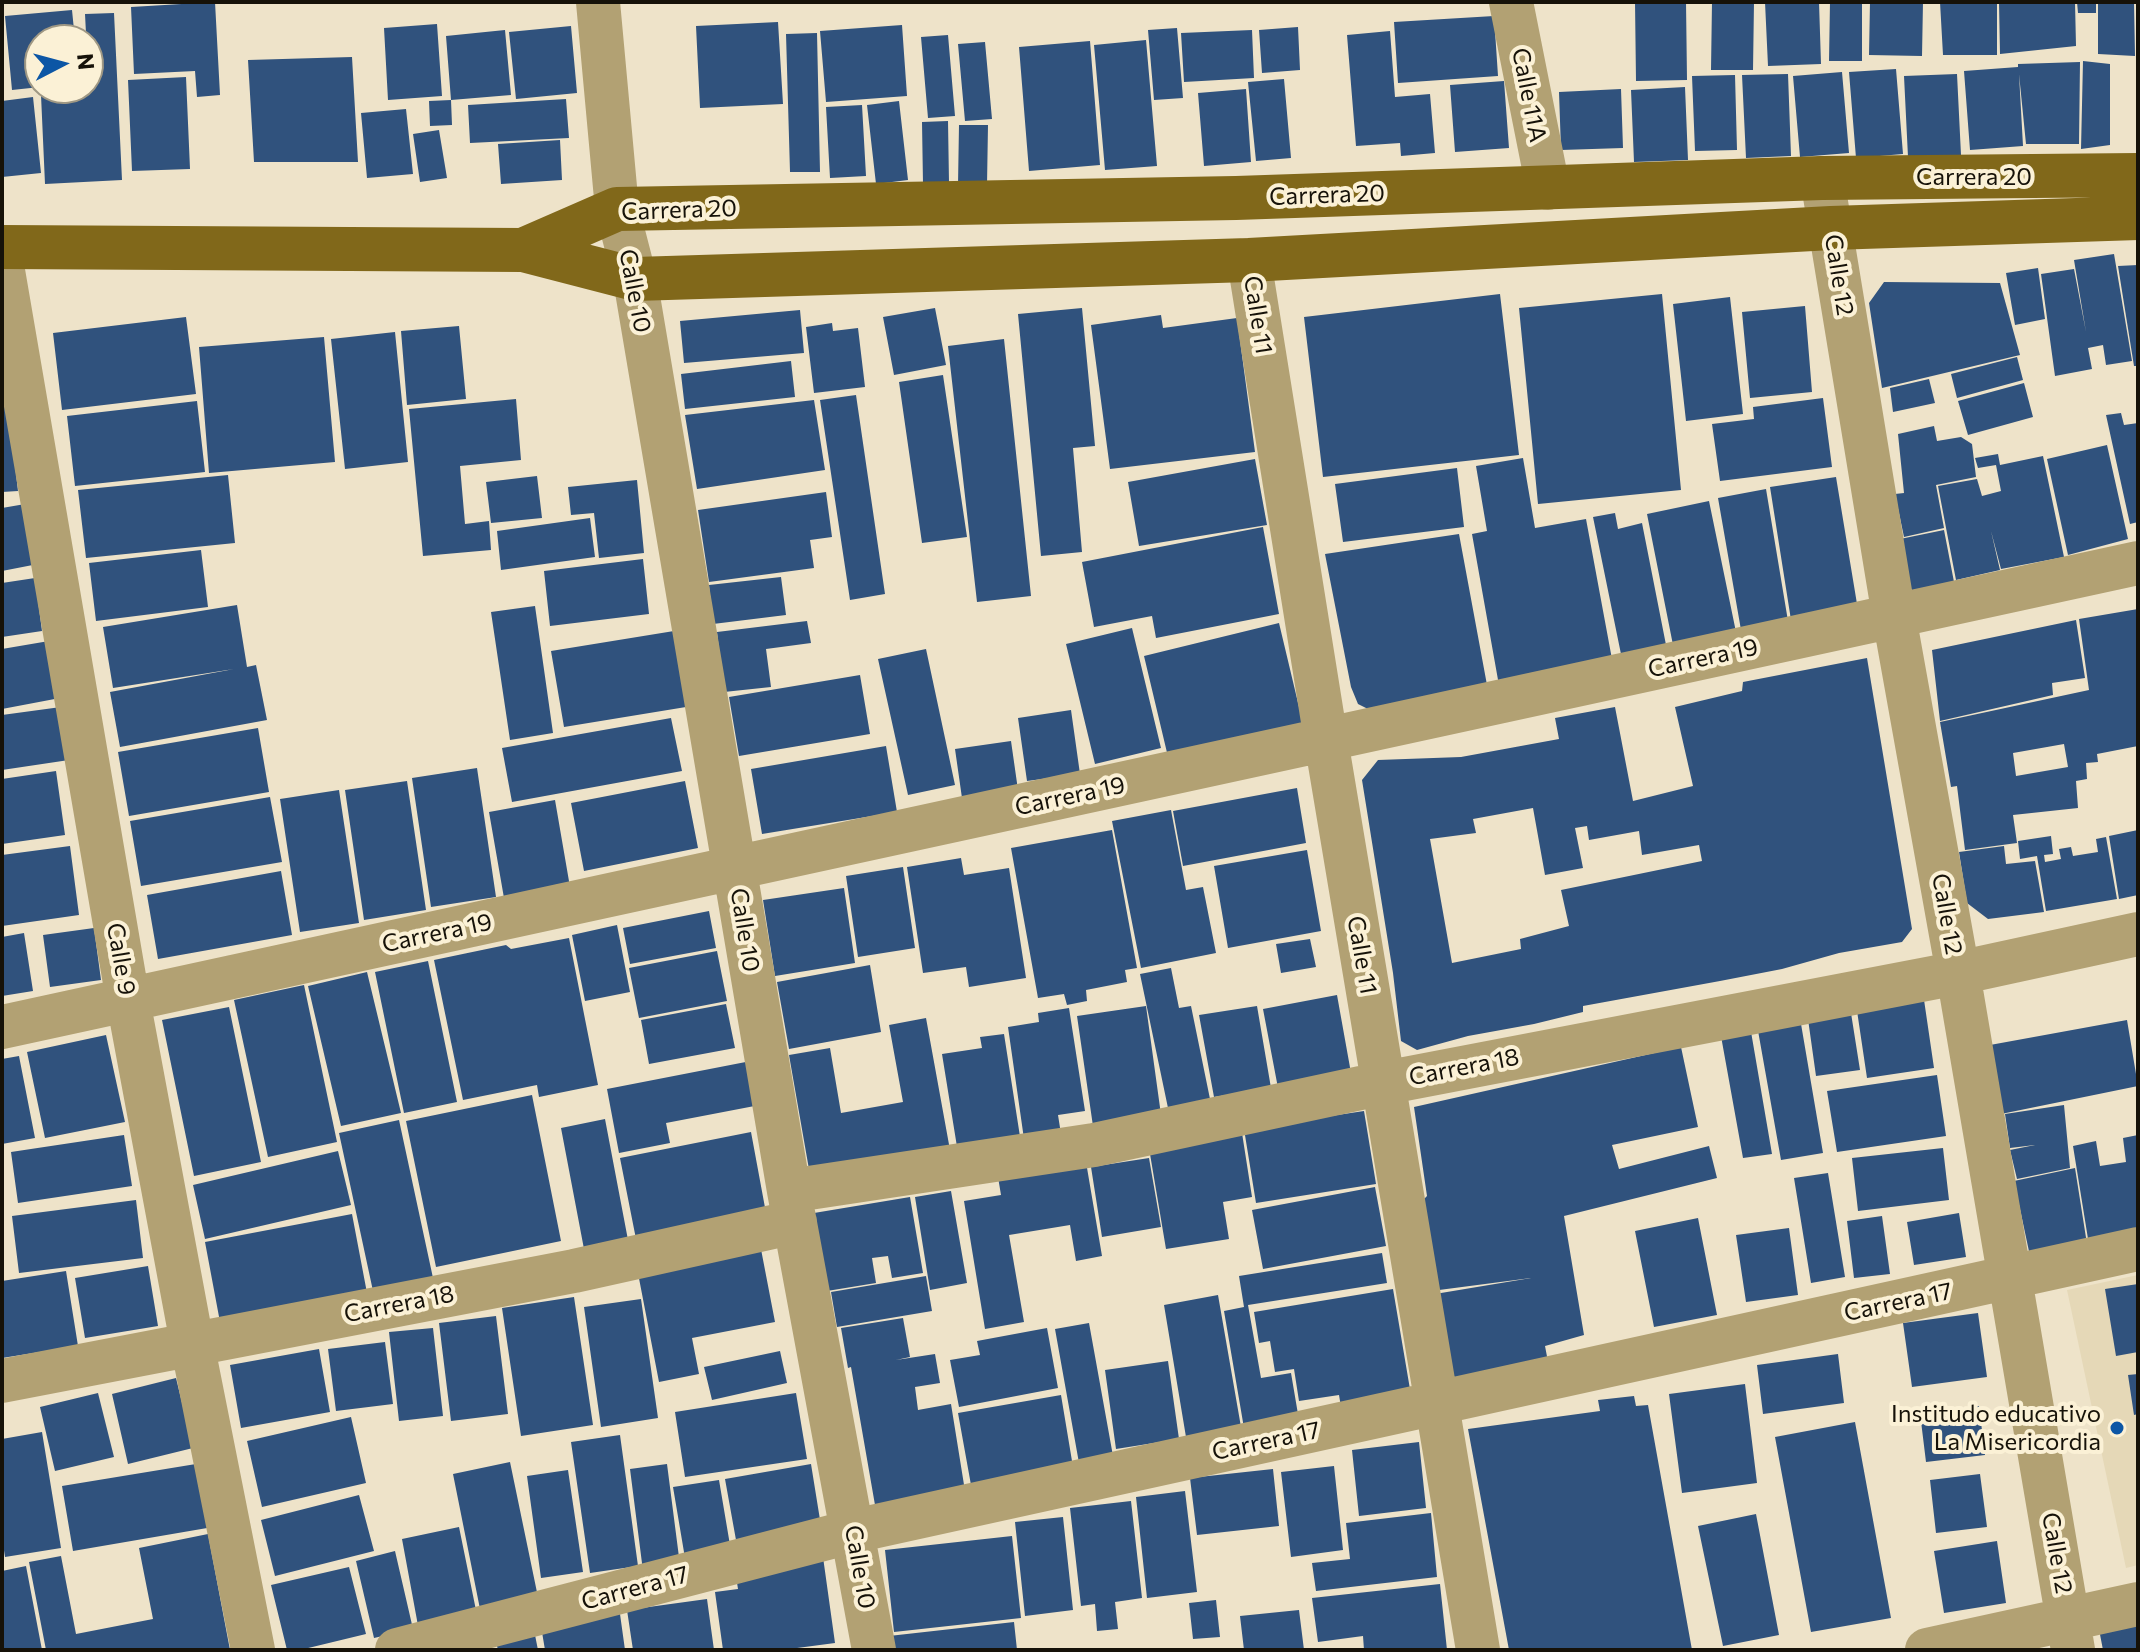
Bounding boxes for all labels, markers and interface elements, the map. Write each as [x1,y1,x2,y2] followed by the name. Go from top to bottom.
[24,24,104,104] north arrow
[1506,45,1552,145] street label: Calle 11A
[72,52,101,71] text: N
[1916,163,2032,191] street label: Carrera 20
[1269,179,1385,211] street label: Carrera 20
[621,194,737,226] street label: Carrera 20
[1818,232,1860,318] street label: Calle 12
[613,247,657,335] street label: Calle 10
[1238,274,1278,356] street label: Calle 11
[1645,632,1761,684] street label: Carrera 19
[1012,770,1128,822] street label: Carrera 19
[1926,871,1968,957] street label: Calle 12
[724,886,766,974] street label: Calle 10
[379,907,495,959] street label: Carrera 19
[1341,914,1383,996] street label: Calle 11
[100,921,142,997] street label: Calle 9
[1406,1042,1522,1092] street label: Carrera 18
[1841,1276,1955,1328] street label: Carrera 17
[341,1279,457,1329] street label: Carrera 18
[1891,1400,2101,1456] place label: Institudo educativo La Misericordia
[1209,1415,1323,1467] street label: Carrera 17
[2108,1419,2126,1437] marker: Institudo educativo La Misericordia
[2036,1510,2078,1596] street label: Calle 12
[838,1523,882,1611] street label: Calle 10
[578,1560,692,1616] street label: Carrera 17

